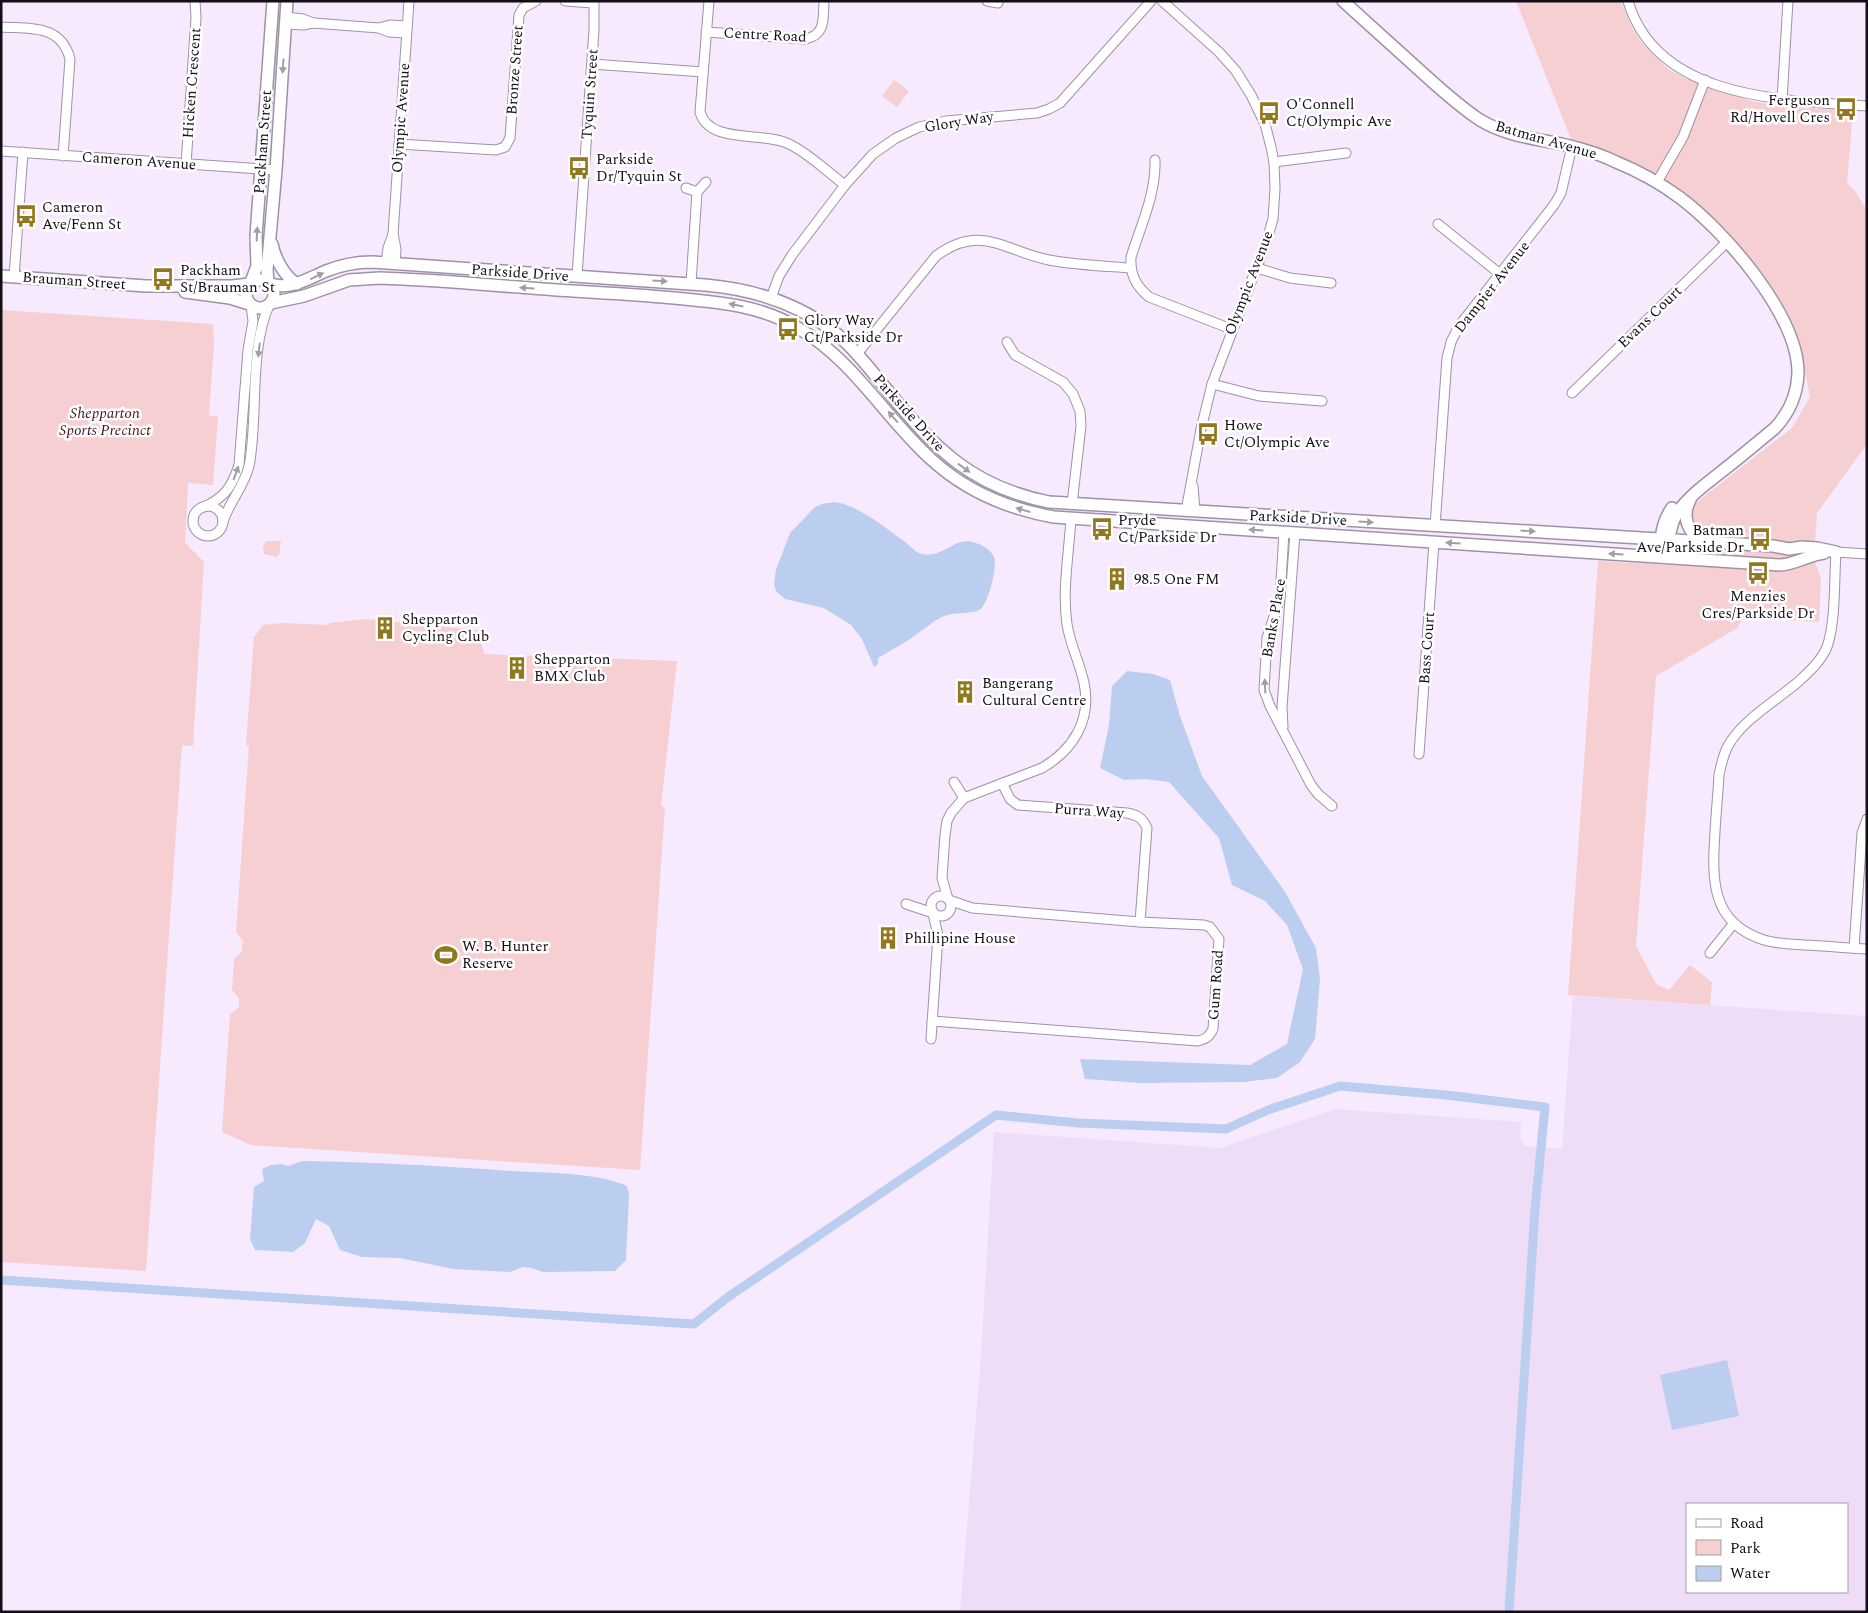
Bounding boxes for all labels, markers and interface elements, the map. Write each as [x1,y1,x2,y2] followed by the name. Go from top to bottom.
[723,21,807,49] street label: Centre Road
[500,24,530,116] street label: Bronze Street
[177,27,207,139] street label: Hicken Crescent
[575,48,605,140] street label: Tyquin Street
[279,58,287,74] one-way arrow
[386,62,416,174] street label: Olympic Avenue
[248,89,278,195] street label: Packham Street
[1730,89,1830,129] place label: Ferguson Rd/Hovell Cres
[1286,93,1392,133] place label: O'Connell Ct/Olympic Ave
[1833,96,1859,122] bus stop icon: Ferguson Rd/Hovell Cres
[1256,100,1282,126] bus stop icon: O'Connell Ct/Olympic Ave
[923,105,996,139] street label: Glory Way
[1492,114,1600,166] street label: Batman Avenue
[81,146,197,176] street label: Cameron Avenue
[596,148,682,188] place label: Parkside Dr/Tyquin St
[566,155,592,181] bus stop icon: Parkside Dr/Tyquin St
[42,196,122,236] place label: Cameron Ave/Fenn St
[13,203,39,229] bus stop icon: Cameron Ave/Fenn St
[253,226,261,242] one-way arrow
[1219,227,1279,339] street label: Olympic Avenue
[1449,236,1535,338] street label: Dampier Avenue
[470,258,570,288] street label: Parkside Drive
[180,259,275,299] place label: Packham St/Brauman St
[21,266,127,296] street label: Brauman Street
[150,266,176,292] bus stop icon: Packham St/Brauman St
[310,272,324,280] one-way arrow
[653,278,669,286] one-way arrow
[1613,280,1687,354] street label: Evans Court
[519,283,535,291] one-way arrow
[728,301,743,309] one-way arrow
[804,309,903,349] place label: Glory Way Ct/Parkside Dr
[775,316,801,342] bus stop icon: Glory Way Ct/Parkside Dr
[255,343,263,359] one-way arrow
[868,369,950,457] street label: Parkside Drive
[59,402,151,442] park label: Shepparton Sports Precinct
[888,411,899,423] one-way arrow
[1224,414,1330,454] place label: Howe Ct/Olympic Ave
[1195,421,1221,447] bus stop icon: Howe Ct/Olympic Ave
[957,463,971,473] one-way arrow
[232,465,240,480] one-way arrow
[1248,504,1348,532] street label: Parkside Drive
[1015,505,1030,513] one-way arrow
[1118,509,1217,549] place label: Pryde Ct/Parkside Dr
[1089,516,1115,542] bus stop icon: Pryde Ct/Parkside Dr
[1358,518,1374,526] one-way arrow
[1636,519,1744,559] place label: Batman Ave/Parkside Dr
[1248,526,1264,534] one-way arrow
[1747,526,1773,552] bus stop icon: Batman Ave/Parkside Dr
[1520,528,1536,536] one-way arrow
[1445,539,1461,547] one-way arrow
[1607,550,1623,558] one-way arrow
[1745,560,1771,586] bus stop icon: Menzies Cres/Parkside Dr
[1104,566,1130,592] building icon: 98.5 One FM
[1134,568,1219,591] place label: 98.5 One FM
[1256,577,1292,659] street label: Banks Place
[1701,585,1815,625] place label: Menzies Cres/Parkside Dr
[402,608,489,648] place label: Shepparton Cycling Club
[1413,611,1441,685] street label: Bass Court
[372,615,398,641] building icon: Shepparton Cycling Club
[534,648,611,688] place label: Shepparton BMX Club
[504,655,530,681] building icon: Shepparton BMX Club
[982,672,1087,712] place label: Bangerang Cultural Centre
[1260,678,1268,694] one-way arrow
[952,679,978,705] building icon: Bangerang Cultural Centre
[1053,797,1126,825] street label: Purra Way
[875,925,901,951] building icon: Phillipine House
[904,927,1016,950] place label: Phillipine House
[462,935,548,975] place label: W. B. Hunter Reserve
[433,942,459,968] sports icon: W. B. Hunter Reserve
[1202,949,1230,1021] street label: Gum Road
[1686,1503,1848,1593] legend
[1730,1512,1764,1535] text: Road
[1730,1537,1761,1560] text: Park
[1730,1562,1770,1585] text: Water

